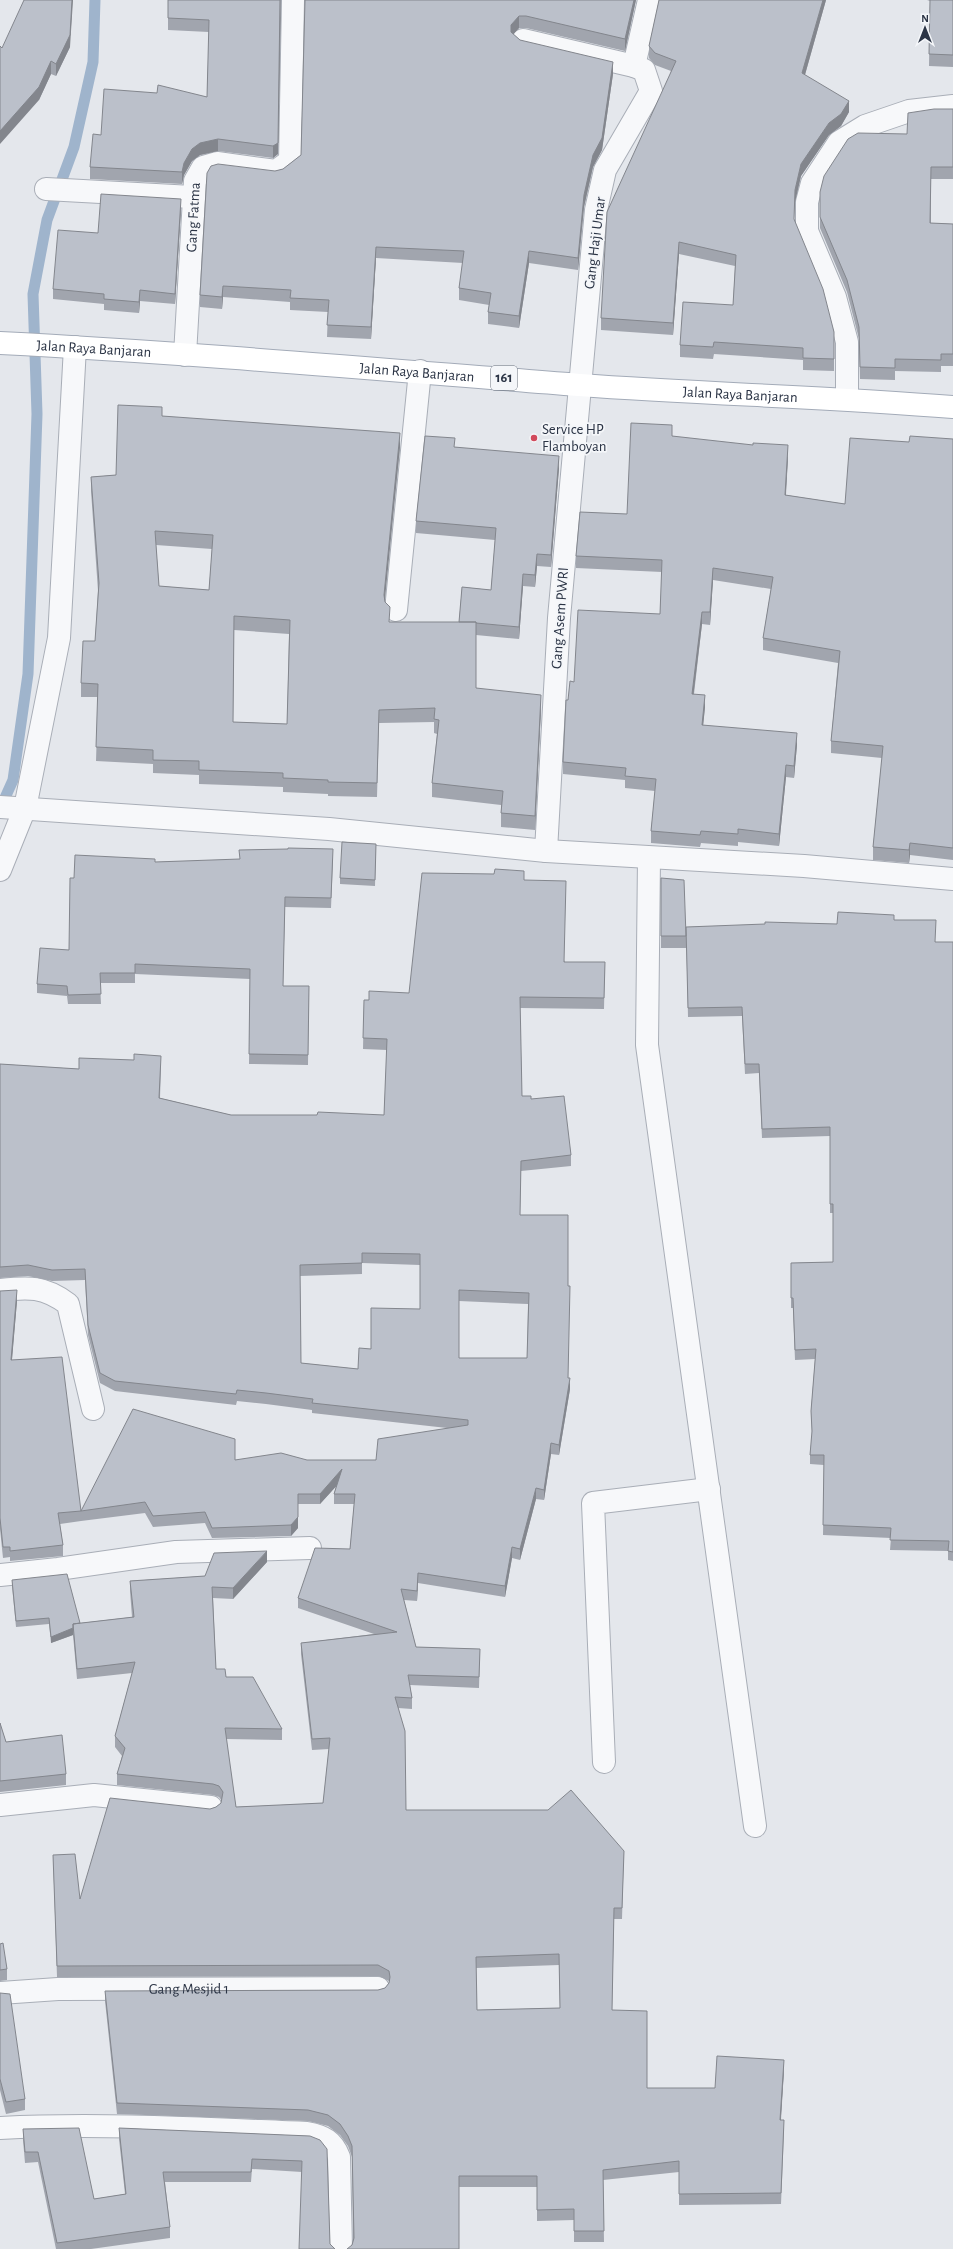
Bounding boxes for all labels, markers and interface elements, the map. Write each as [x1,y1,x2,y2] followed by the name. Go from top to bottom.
[905,8,945,48] north arrow
[921,13,929,24] text: N
[183,182,202,253] street label: Gang Fatma
[582,196,608,290] street label: Gang Haji Umar
[36,337,152,360] street label: Jalan Raya Banjaran
[359,360,475,384] street label: Jalan Raya Banjaran
[491,366,517,390] road number: 161
[682,384,798,405] street label: Jalan Raya Banjaran
[542,422,607,454] place label: Service HP Flamboyan
[529,433,539,443] marker: Service HP Flamboyan
[549,567,571,669] street label: Gang Asem PWRI
[149,1981,229,1996] street label: Gang Mesjid 1

